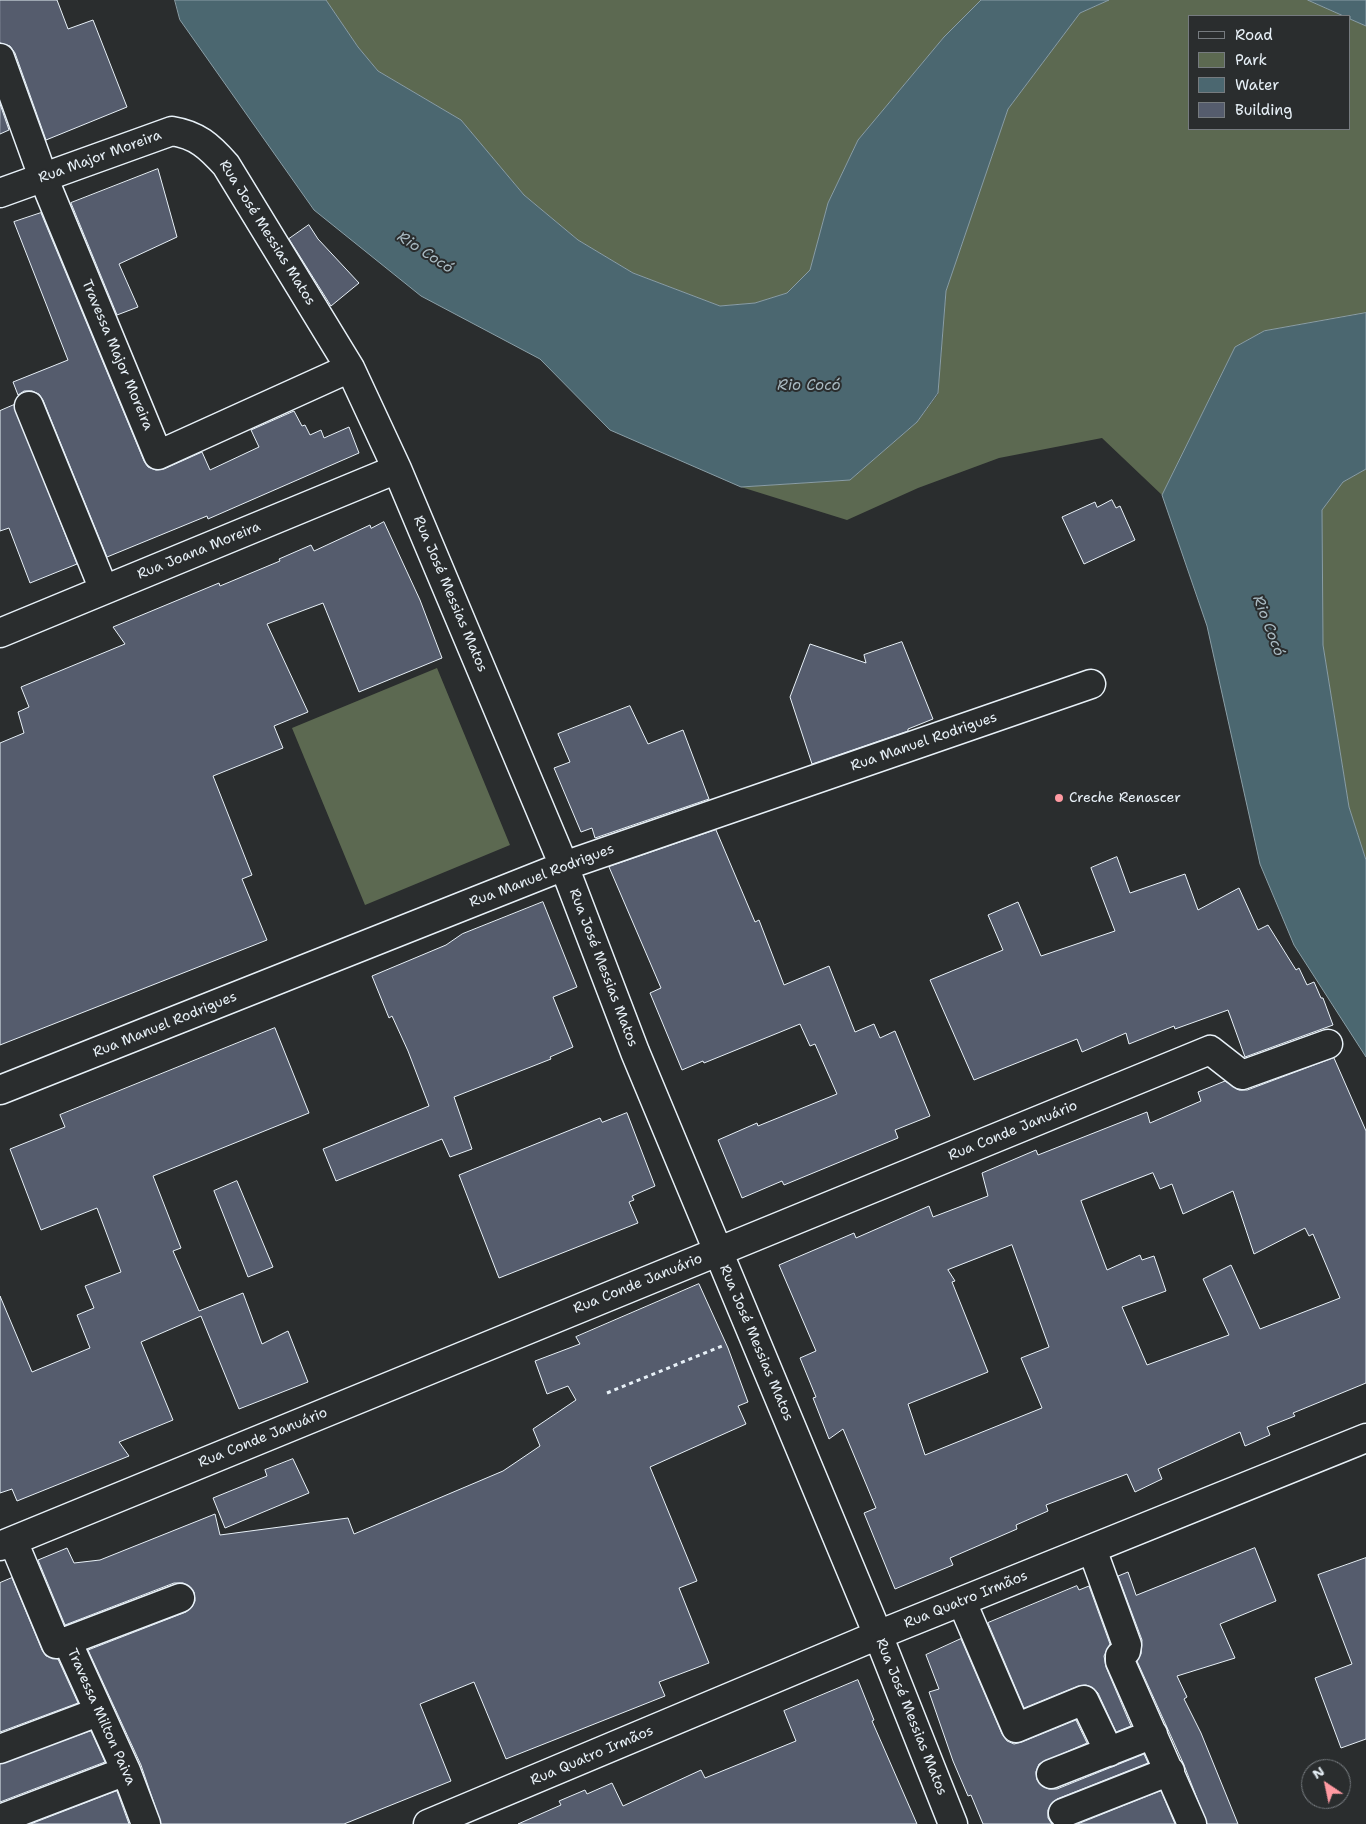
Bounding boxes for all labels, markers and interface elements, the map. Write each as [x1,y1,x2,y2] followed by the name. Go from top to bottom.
[1188,15,1351,130] legend
[1235,25,1273,45] text: Road
[1235,50,1267,70] text: Park
[1235,75,1279,95] text: Water
[1235,100,1292,120] text: Building
[36,127,164,187] street label: Rua Major Moreira
[215,157,319,309] street label: Rua José Messias Matos
[394,228,456,278] water label: Rio Cocó
[78,277,156,433] street label: Travessa Major Moreira
[777,377,841,395] water label: Rio Cocó
[409,513,491,675] street label: Rua José Messias Matos
[135,519,263,583] street label: Rua Joana Moreira
[1248,593,1288,659] water label: Rio Cocó
[849,709,999,775] street label: Rua Manuel Rodrigues
[1069,790,1181,806] place label: Creche Renascer
[1053,792,1065,804] marker: Creche Renascer
[467,841,617,911] street label: Rua Manuel Rodrigues
[565,887,641,1049] street label: Rua José Messias Matos
[91,988,239,1062] street label: Rua Manuel Rodrigues
[946,1097,1080,1165] street label: Rua Conde Januário
[571,1250,705,1318] street label: Rua Conde Januário
[715,1262,797,1424] street label: Rua José Messias Matos
[196,1404,330,1472] street label: Rua Conde Januário
[902,1568,1030,1632] street label: Rua Quatro Irmãos
[872,1636,950,1798] street label: Rua José Messias Matos
[63,1646,139,1788] street label: Travessa Milton Paiva
[528,1723,656,1789] street label: Rua Quatro Irmãos
[1301,1759,1351,1809] north arrow
[1309,1762,1328,1783] text: N

